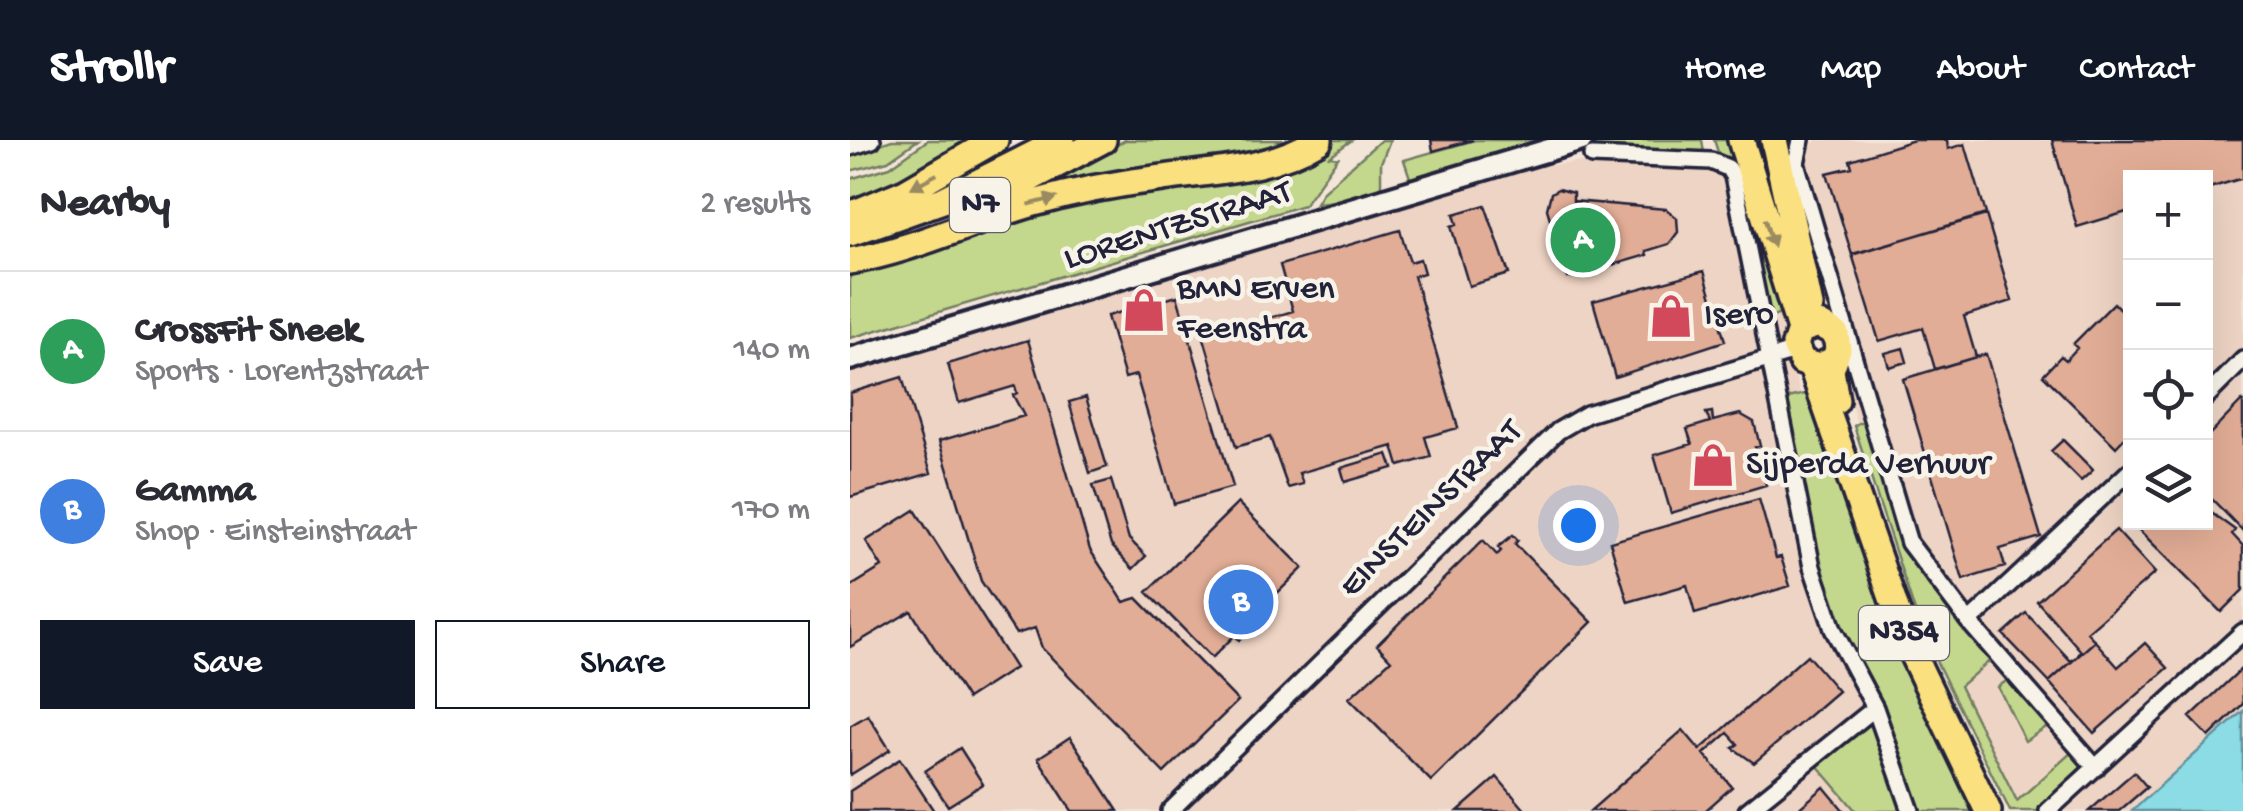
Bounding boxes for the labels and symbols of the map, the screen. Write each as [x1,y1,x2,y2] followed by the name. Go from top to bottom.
[1059,172,1298,281] street label: LORENTZSTRAAT
[910,173,939,190] one-way arrow
[950,178,1010,232] road number: N7
[1028,193,1059,208] one-way arrow
[1550,202,1616,278] pin: A
[1762,219,1777,249] one-way arrow
[1176,270,1335,351] place label: BMN Erven Feenstra
[1120,286,1168,334] shop icon: BMN Erven Feenstra
[1647,292,1695,340] shop icon: Isero
[1704,296,1774,337] place label: Isero
[1332,411,1533,608] street label: EINSTEINSTRAAT
[1689,441,1737,489] shop icon: Sijperda Verhuur
[1746,445,1992,486] place label: Sijperda Verhuur
[1553,500,1604,551] your location
[1208,564,1274,640] pin: B
[1859,606,1949,660] road number: N354

